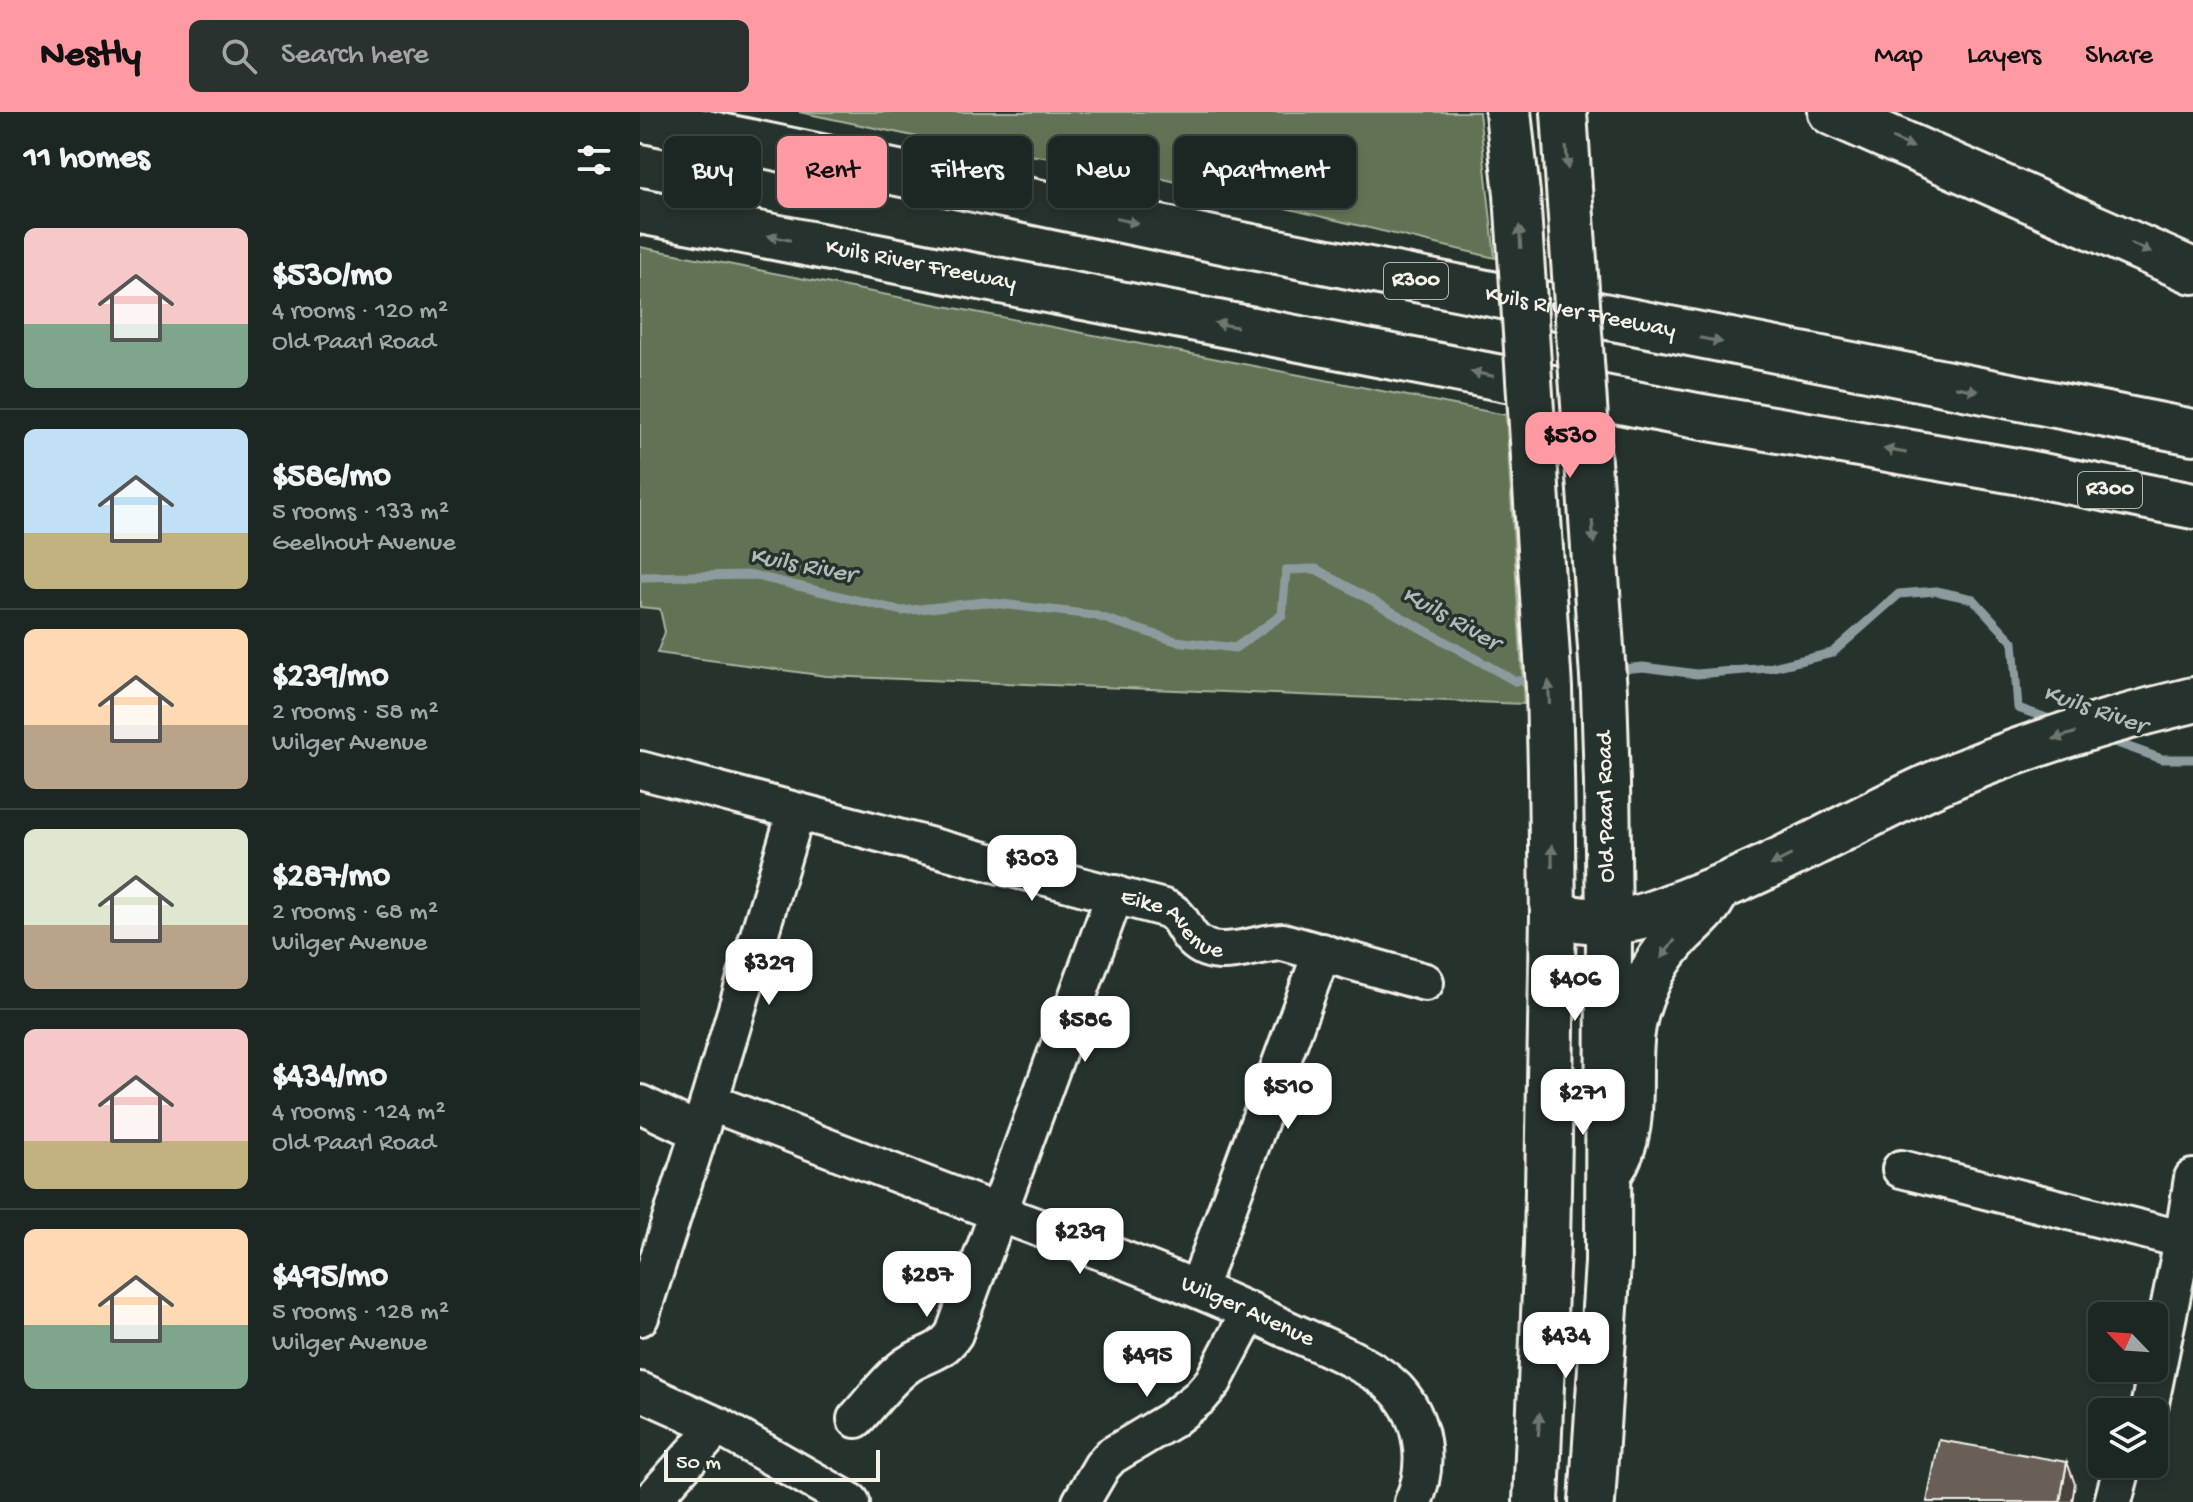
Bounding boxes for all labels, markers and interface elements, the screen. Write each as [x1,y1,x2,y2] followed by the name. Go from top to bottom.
[189,20,749,92] search box
[40,34,141,78] text: Nestly
[217,34,261,78] icon: search
[281,39,429,74] text: Search here
[1874,40,1923,73] text: Map
[1967,40,2041,73] text: Layers
[2085,40,2153,73] text: Share
[664,136,761,208] chip: Buy
[777,136,887,208] chip: Rent
[903,136,1032,208] chip: Filters
[1048,136,1158,208] chip: New
[1174,136,1356,208] chip: Apartment
[1891,136,1915,150] one-way arrow
[572,138,616,182] icon: filters
[24,140,150,180] text: 11 homes
[1561,146,1574,171] one-way arrow
[1115,215,1140,228] one-way arrow
[1513,224,1526,249] one-way arrow
[766,231,791,244] one-way arrow
[823,233,1019,298] street label: Kuils River Freeway
[2129,241,2153,255] one-way arrow
[272,257,392,297] text: $530/mo
[88,260,184,356] icon: home
[1384,263,1448,299] road number: R300
[1482,280,1678,346] street label: Kuils River Freeway
[272,297,448,328] text: 4 rooms · 120 m²
[1214,318,1239,331] one-way arrow
[272,328,436,359] text: Old Paarl Road
[1699,335,1724,347] one-way arrow
[1469,368,1494,380] one-way arrow
[1955,383,1980,396] one-way arrow
[1523,412,1617,480] pin: $530
[1543,422,1597,453] text: $530
[1882,444,1907,456] one-way arrow
[272,458,391,498] text: $586/mo
[88,461,184,557] icon: home
[2078,472,2142,508] road number: R300
[272,498,449,529] text: 5 rooms · 133 m²
[1587,520,1600,545] one-way arrow
[272,529,456,560] text: Geelhout Avenue
[747,542,862,593] water label: Kuils River
[1396,581,1508,662] water label: Kuils River
[272,658,389,698] text: $239/mo
[88,661,184,757] icon: home
[1543,679,1556,704] one-way arrow
[2038,679,2154,745] water label: Kuils River
[272,698,438,729] text: 2 rooms · 58 m²
[272,729,427,760] text: Wilger Avenue
[1591,729,1623,883] street label: Old Paarl Road
[2051,730,2075,743] one-way arrow
[985,835,1079,903] pin: $303
[1546,843,1558,868] one-way arrow
[1005,845,1059,876] text: $303
[1769,854,1792,867] one-way arrow
[272,858,390,898] text: $287/mo
[88,861,184,957] icon: home
[1117,883,1225,966] street label: Eike Avenue
[272,898,438,929] text: 2 rooms · 68 m²
[272,929,427,960] text: Wilger Avenue
[722,939,816,1007] pin: $329
[1661,939,1677,959] one-way arrow
[744,949,794,980] text: $329
[1528,955,1622,1023] pin: $406
[1549,965,1601,996] text: $406
[1038,996,1132,1064] pin: $586
[1059,1006,1111,1037] text: $586
[272,1058,387,1098] text: $434/mo
[88,1061,184,1157] icon: home
[1241,1063,1335,1131] pin: $510
[1536,1069,1630,1137] pin: $271
[1263,1073,1313,1104] text: $510
[1559,1079,1607,1110] text: $271
[272,1098,446,1129] text: 4 rooms · 124 m²
[272,1129,436,1160] text: Old Paarl Road
[1033,1208,1127,1276] pin: $239
[1055,1218,1105,1249] text: $239
[880,1251,974,1319] pin: $287
[272,1258,388,1298] text: $495/mo
[88,1261,184,1357] icon: home
[901,1261,953,1292] text: $287
[1176,1269,1319,1354] street label: Wilger Avenue
[272,1298,449,1329] text: 5 rooms · 128 m²
[2088,1302,2168,1382] north arrow
[2088,1302,2168,1478] map controls
[1519,1312,1613,1380] pin: $434
[1541,1322,1591,1353] text: $434
[272,1329,427,1360] text: Wilger Avenue
[1100,1331,1194,1399] pin: $495
[1122,1341,1172,1372] text: $495
[2088,1398,2168,1478] button: layers
[1533,1411,1546,1436] one-way arrow
[664,1446,880,1482] scale bar
[676,1451,721,1477] text: 50 m

